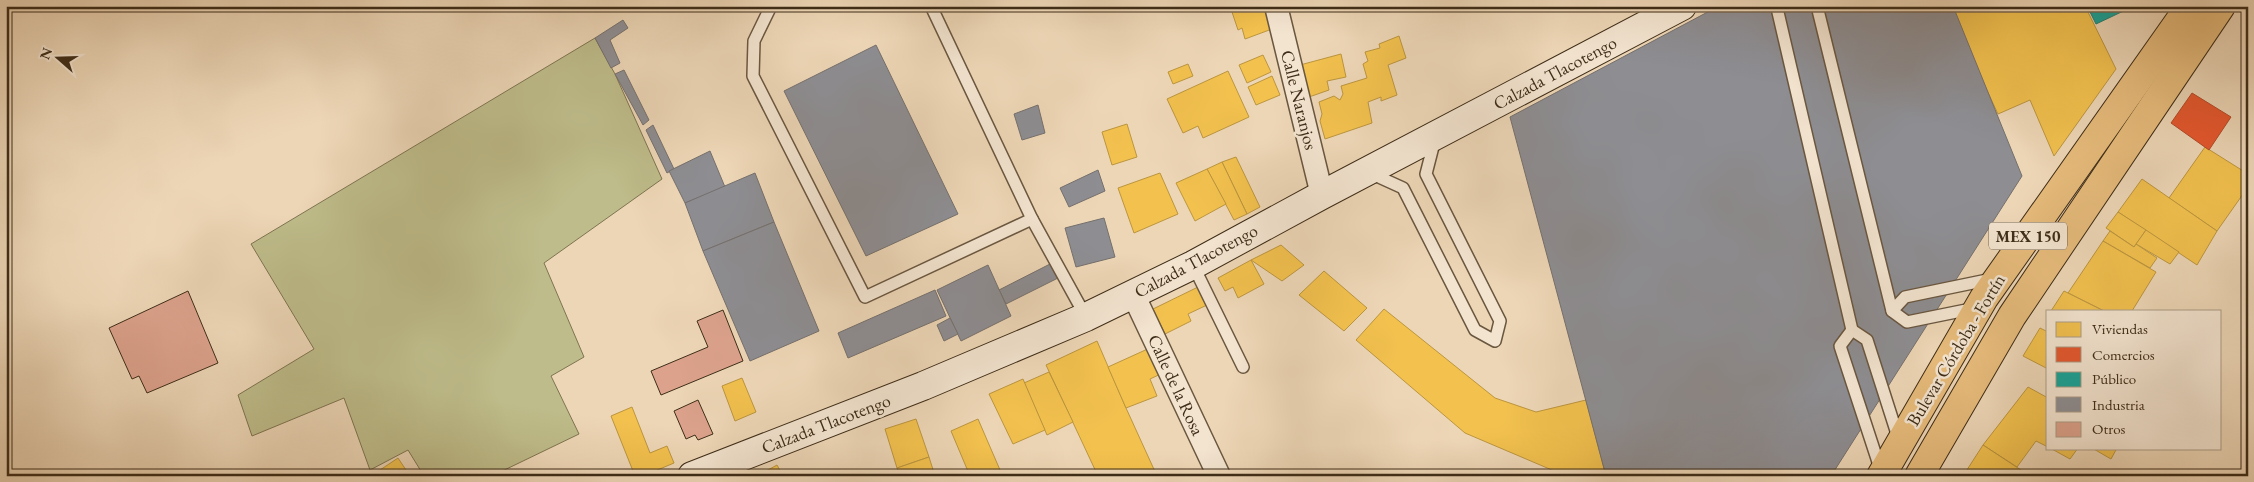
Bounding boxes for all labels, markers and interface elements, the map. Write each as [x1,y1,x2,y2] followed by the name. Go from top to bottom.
[1489,30,1620,115] street label: Calzada Tlacotengo
[32,32,82,82] north arrow
[35,45,56,62] text: N
[1276,48,1323,152] street label: Calle Naranjos
[1130,218,1261,303] street label: Calzada Tlacotengo
[1989,222,2067,250] road number: MEX 150
[1901,269,2010,430] street label: Bulevar Córdoba - Fortín
[2046,310,2222,450] legend
[2092,319,2148,338] text: Viviendas
[1143,331,1210,440] street label: Calle de la Rosa
[2092,345,2155,364] text: Comercios
[2092,369,2136,388] text: Público
[758,388,894,459] street label: Calzada Tlacotengo
[2092,395,2145,414] text: Industria
[2092,419,2126,438] text: Otros

